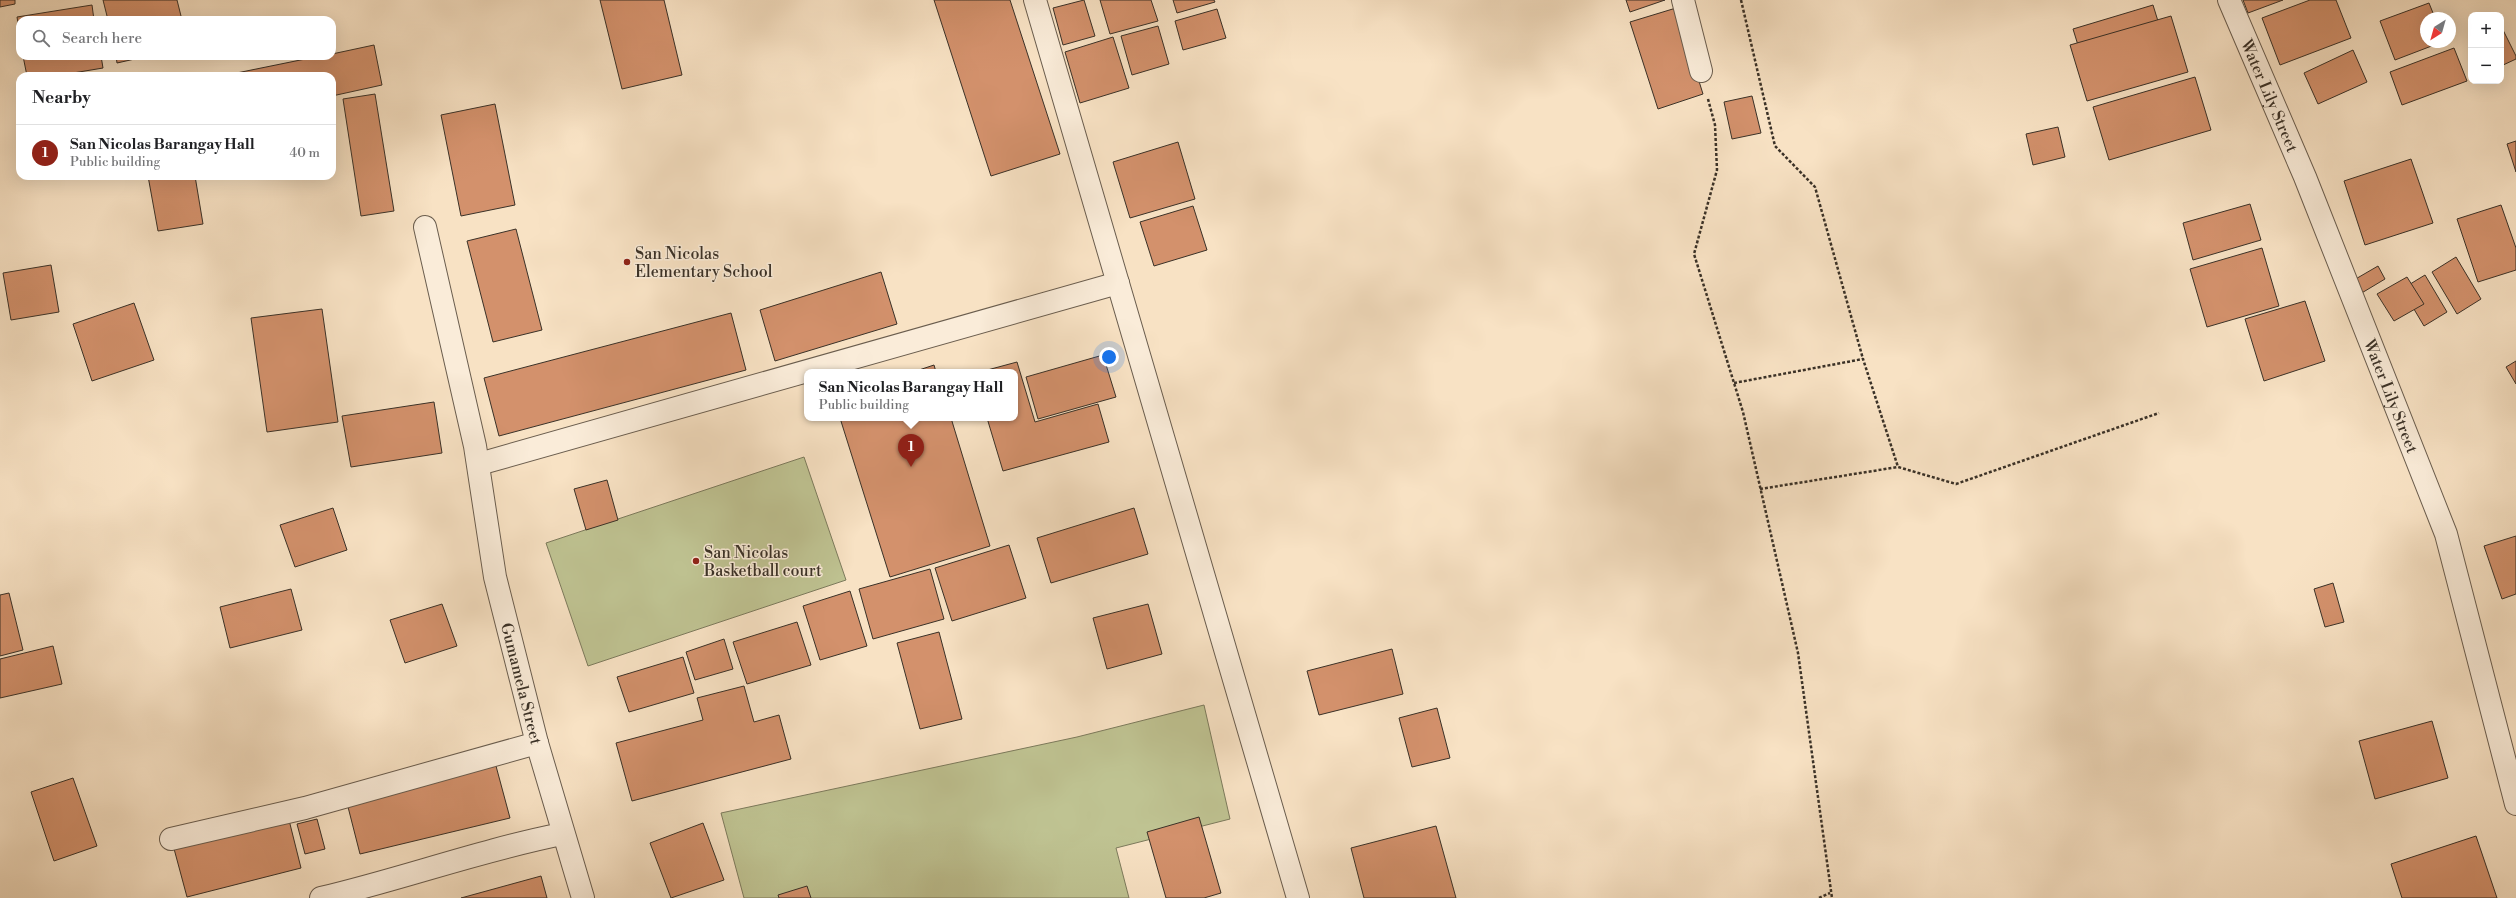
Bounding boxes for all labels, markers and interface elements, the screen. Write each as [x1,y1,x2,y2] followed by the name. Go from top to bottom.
[2420,12,2456,48] north arrow
[2468,12,2504,84] map controls
[2468,12,2504,48] button: +
[16,16,336,60] search box
[30,27,52,49] icon: search
[62,29,142,48] text: Search here
[2236,36,2302,156] street label: Water Lily Street
[2468,48,2504,84] button: −
[32,87,91,109] text: Nearby
[70,135,255,154] text: San Nicolas Barangay Hall
[42,145,48,161] text: 1
[290,145,320,161] text: 40 m
[70,154,160,170] text: Public building
[635,244,773,282] place label: San Nicolas Elementary School
[622,257,632,267] marker: San Nicolas Elementary School
[2359,336,2422,456] street label: Water Lily Street
[1099,347,1119,367] your location
[804,369,1018,421] popup
[819,378,1003,397] text: San Nicolas Barangay Hall
[819,397,909,413] text: Public building
[898,434,924,467] pin: 1
[703,543,822,581] place label: San Nicolas Basketball court
[691,556,701,566] marker: San Nicolas Basketball court
[496,621,546,747] street label: Gumamela Street

